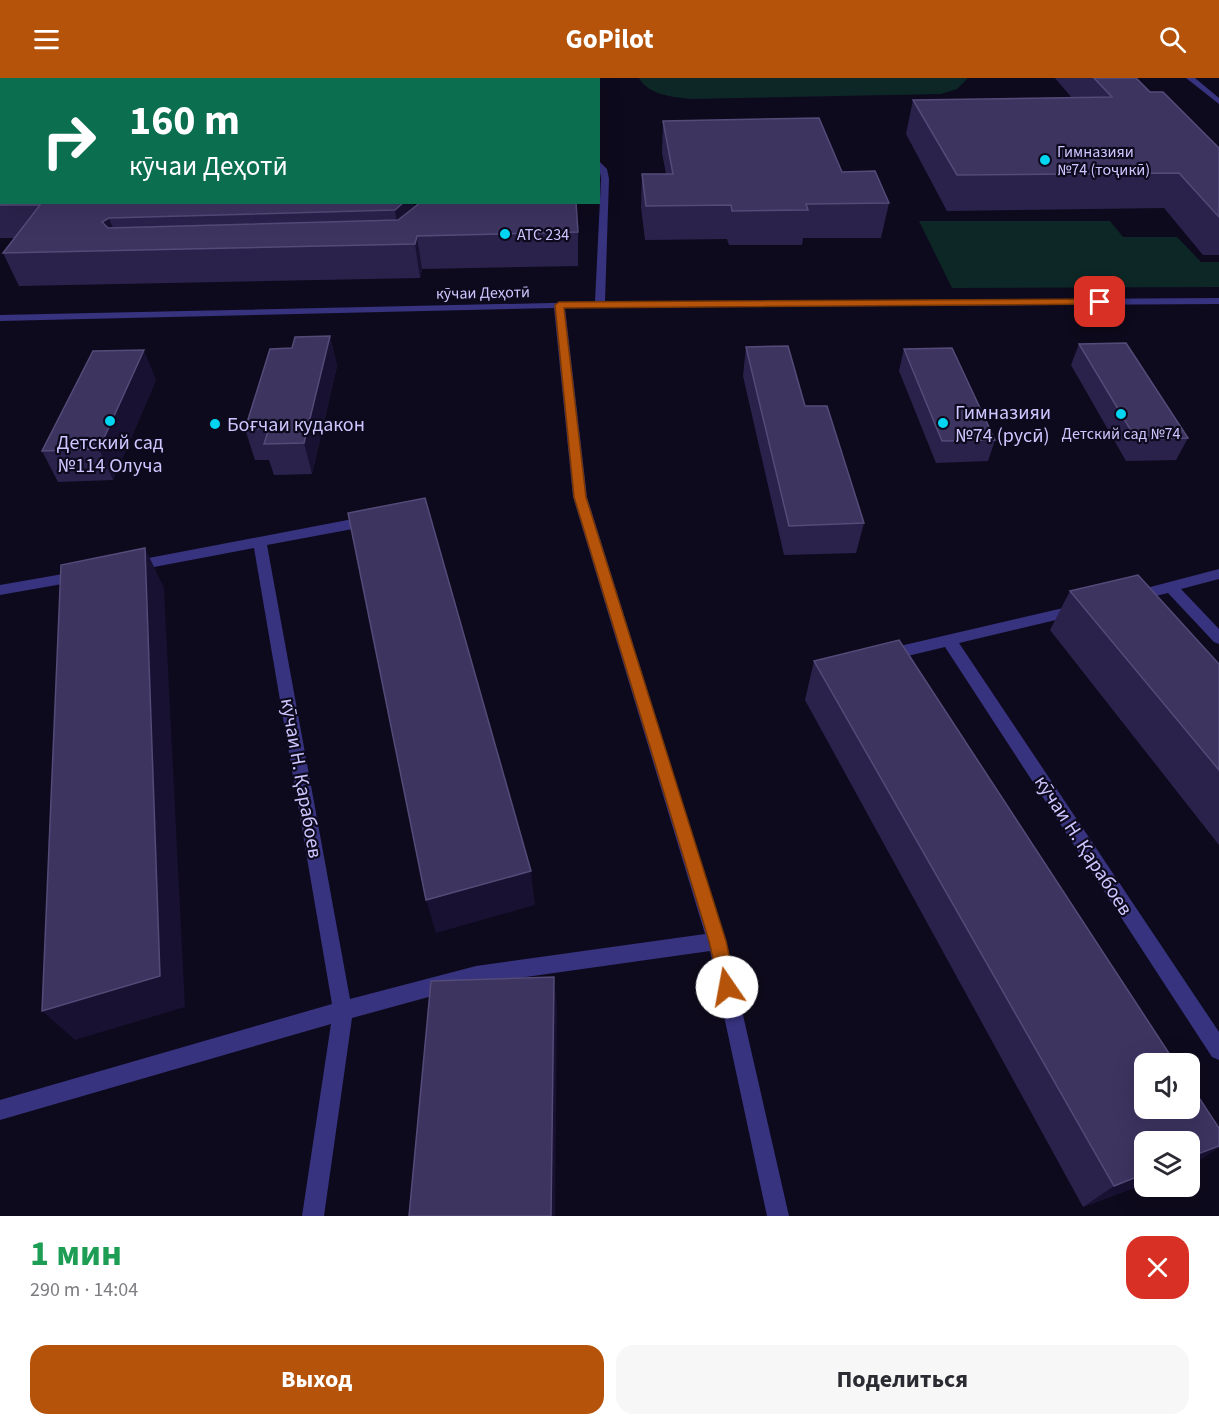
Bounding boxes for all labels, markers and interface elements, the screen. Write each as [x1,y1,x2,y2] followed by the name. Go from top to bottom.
[565,20,654,59] text: GoPilot
[30,23,63,56] icon: menu
[1156,23,1189,56] icon: search
[129,91,240,151] text: 160 m
[30,102,108,180] icon: right
[1057,141,1150,181] place label: Гимназияи №74 (тоҷикӣ)
[129,147,288,186] text: кӯчаи Деҳотӣ
[1038,153,1052,167] marker: Гимназияи №74 (тоҷикӣ)
[517,224,569,246] place label: АТС 234
[498,227,512,241] marker: АТС 234
[1074,276,1125,327] pin
[436,281,530,305] street label: кӯчаи Деҳотӣ
[1083,285,1116,318] icon: arrive
[955,399,1051,450] place label: Гимназияи №74 (русӣ)
[1114,407,1128,421] marker: Детский сад №74
[227,411,365,439] place label: Боғчаи кудакон
[103,414,117,428] marker: Детский сад №114 Олуча
[936,416,950,430] marker: Гимназияи №74 (русӣ)
[208,417,222,431] marker: Боғчаи кудакон
[1062,423,1180,445] place label: Детский сад №74
[57,429,164,480] place label: Детский сад №114 Олуча
[273,696,329,860] street label: кӯчаи Н. Қарабоев
[1027,770,1139,921] street label: кӯчаи Н. Қарабоев
[695,955,759,1019] position arrow
[1134,1053,1200,1197] map controls
[1134,1053,1200,1119] button: sound
[1134,1131,1200,1197] button: layers
[30,1228,122,1279] text: 1 мин
[1126,1236,1189,1299] button: close
[30,1276,138,1304] text: 290 m · 14:04
[30,1345,604,1414] button: Выход
[616,1345,1189,1414] button: Поделиться

